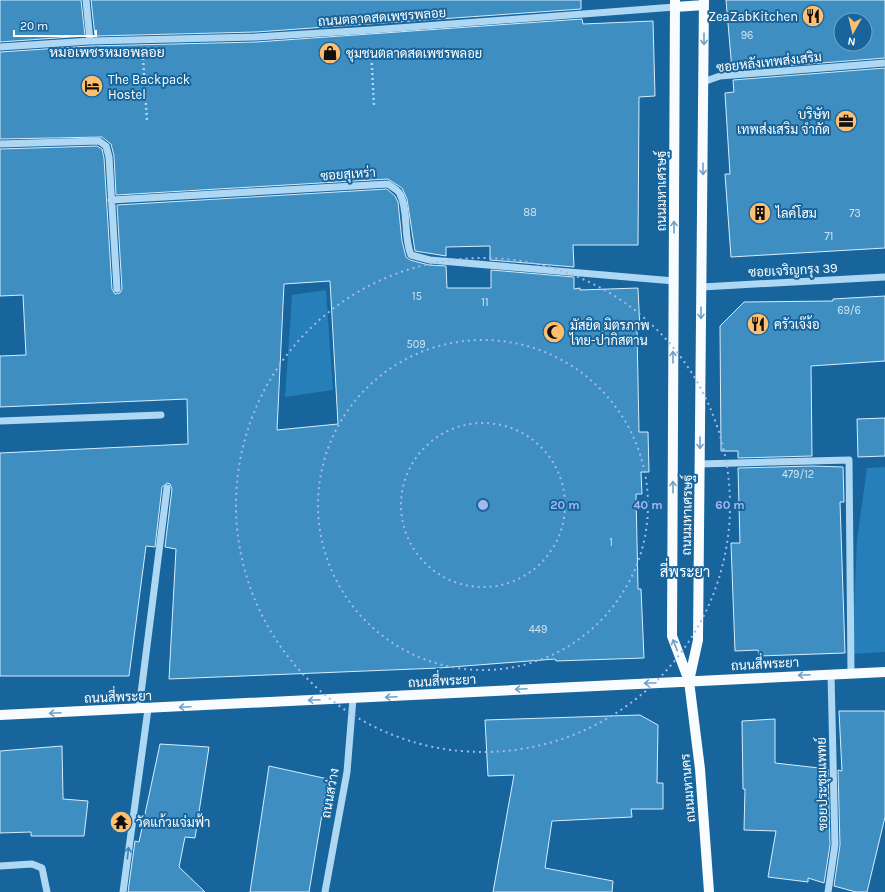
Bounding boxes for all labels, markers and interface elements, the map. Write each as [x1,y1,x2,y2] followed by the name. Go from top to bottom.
[800,3,826,29] restaurant icon: ZeaZabKitchen
[317,5,447,29] street label: ถนนตลาดสดเพชรพลอย
[708,9,798,24] place label: ZeaZabKitchen
[14,12,96,38] scale bar
[833,12,873,52] north arrow
[20,19,48,33] text: 20 m
[741,29,753,42] house number: 96
[700,32,708,45] one-way arrow
[847,34,856,48] text: N
[317,40,343,66] shop icon: ชุมชนตลาดสดเพชรพลอย
[49,44,165,61] district label: หมอเพชรหมอพลอย
[346,46,482,63] place label: ชุมชนตลาดสดเพชรพลอย
[715,48,823,75] street label: ซอยหลังเทพส่งเสริม
[108,72,190,102] place label: The Backpack Hostel
[79,73,105,99] hotel icon: The Backpack Hostel
[737,106,830,137] place label: บริษัท เทพส่งเสริม จำกัด
[833,108,859,134] office icon: บริษัท เทพส่งเสริม จำกัด
[652,151,670,231] street label: ถนนมหาเศรษฐ์
[699,162,707,175] one-way arrow
[320,165,376,185] street label: ซอยสุเหร่า
[747,200,773,226] building icon: ไลค์โฮม
[775,204,817,221] place label: ไลค์โฮม
[523,206,537,219] house number: 88
[849,207,861,220] house number: 73
[670,221,678,234] one-way arrow
[825,230,833,243] house number: 71
[748,259,838,282] street label: ซอยเจริญกรุง 39
[412,290,422,303] house number: 15
[481,296,489,309] house number: 11
[837,304,861,317] house number: 69/6
[697,306,705,319] one-way arrow
[745,311,771,337] restaurant icon: ครัวเจ๊ง้อ
[774,315,820,332] place label: ครัวเจ๊ง้อ
[569,317,650,348] place label: มัสยิด มิตรภาพ ไทย-ปากิสตาน
[541,319,567,345] mosque icon: มัสยิด มิตรภาพ ไทย-ปากิสตาน
[406,338,426,351] house number: 509
[669,351,677,364] one-way arrow
[696,436,704,449] one-way arrow
[782,468,814,481] house number: 479/12
[677,475,696,555] street label: ถนนมหาเศรษฐ์
[669,481,677,494] one-way arrow
[476,498,490,512] centre of rings
[550,498,580,512] text: 20 m
[633,498,663,512] text: 40 m
[715,498,745,512] text: 60 m
[609,536,613,549] house number: 1
[660,557,710,581] district label: สี่พระยา
[529,623,547,636] house number: 449
[671,639,679,651] one-way arrow
[730,650,799,673] street label: ถนนสี่พระยา
[407,667,476,690] street label: ถนนสี่พระยา
[798,672,811,679] one-way arrow
[644,679,657,687] one-way arrow
[84,683,152,706] street label: ถนนสี่พระยา
[515,686,528,693] one-way arrow
[385,693,398,700] one-way arrow
[308,697,321,704] one-way arrow
[179,703,192,711] one-way arrow
[49,709,62,716] one-way arrow
[812,737,832,831] street label: ซอยประชุมแพทย์
[678,753,698,823] street label: ถนนมหานคร
[318,767,342,819] street label: ถนนสว่าง
[108,809,134,835] temple icon: วัดแก้วแจ่มฟ้า
[136,813,210,830] place label: วัดแก้วแจ่มฟ้า
[124,847,132,860] one-way arrow

